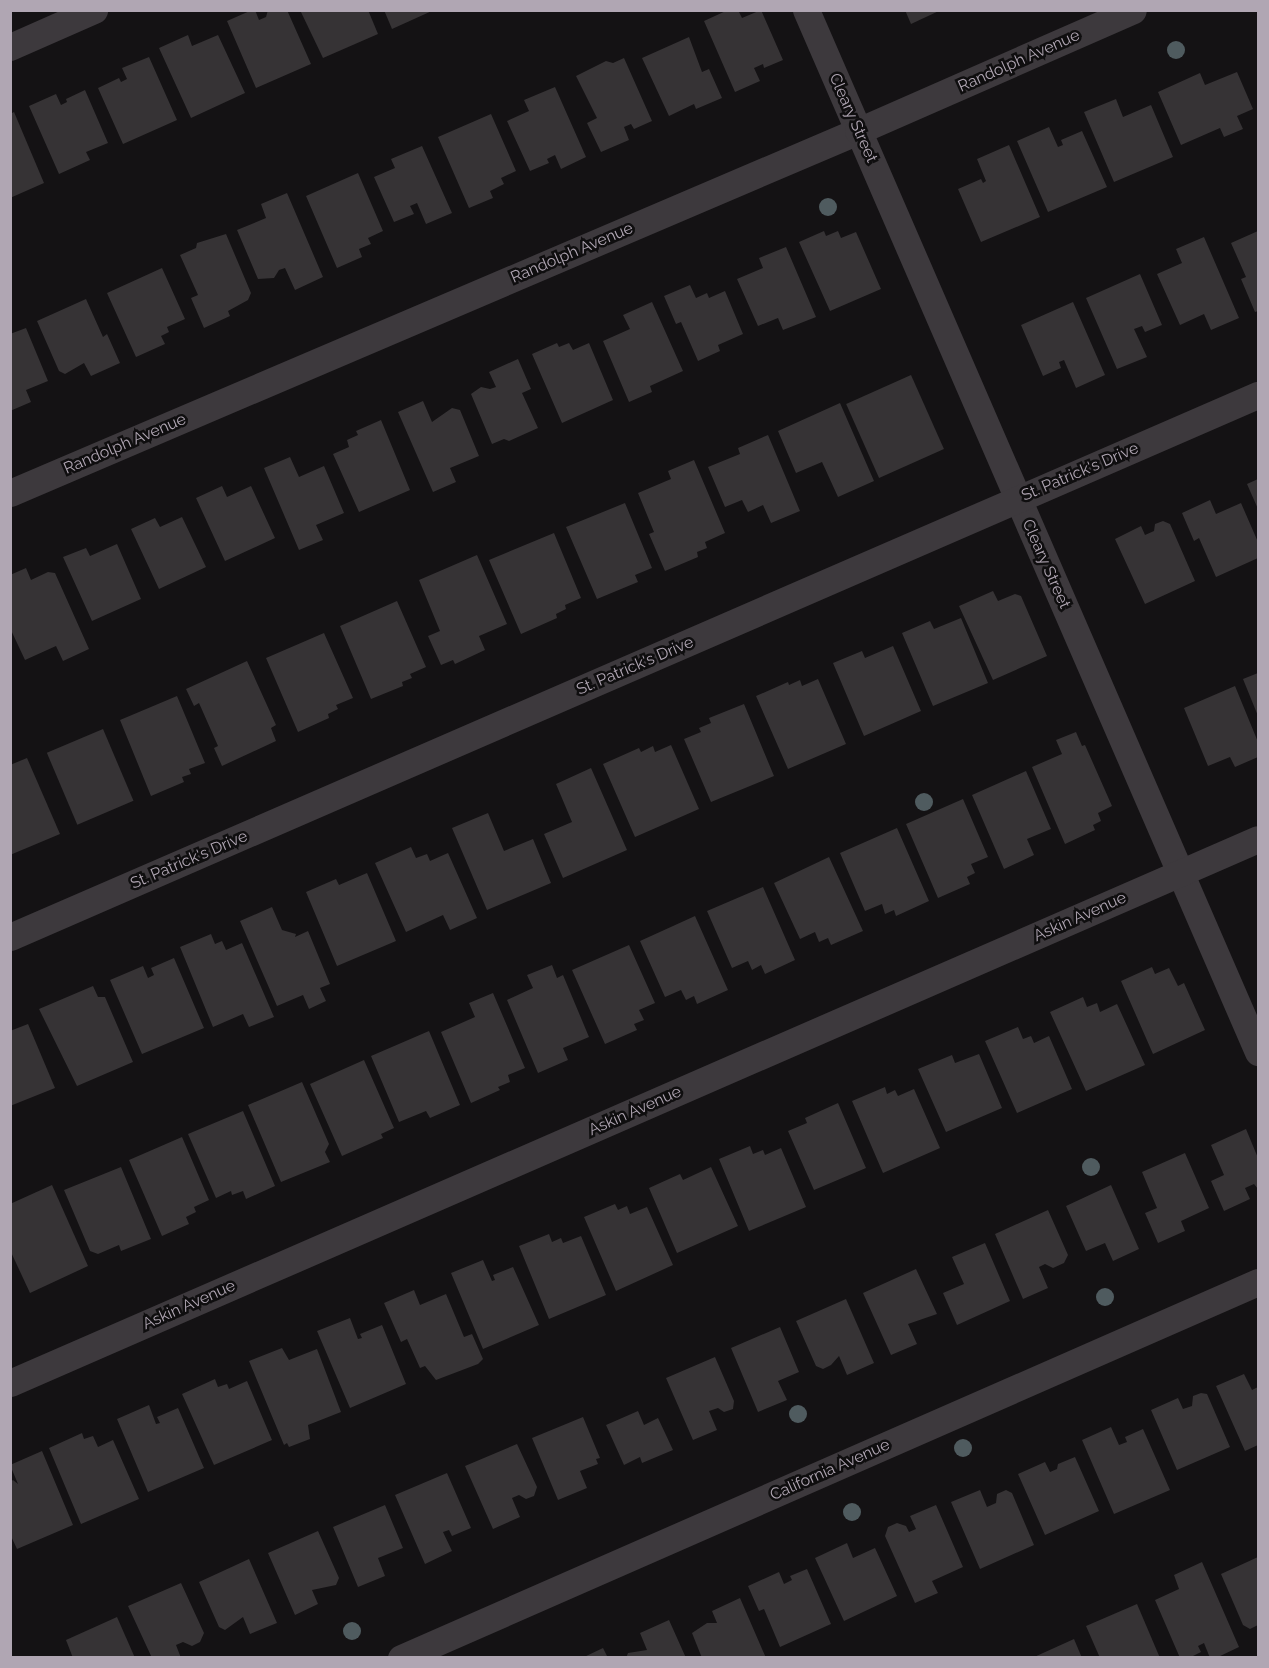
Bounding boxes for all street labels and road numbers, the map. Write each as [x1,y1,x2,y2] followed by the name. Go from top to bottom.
[955,25,1083,97] street label: Randolph Avenue
[825,70,881,166] street label: Cleary Street
[508,218,636,288] street label: Randolph Avenue
[61,409,189,479] street label: Randolph Avenue
[1019,439,1141,505] street label: St. Patrick's Drive
[1018,516,1074,612] street label: Cleary Street
[574,633,696,699] street label: St. Patrick's Drive
[128,827,250,893] street label: St. Patrick's Drive
[1030,888,1130,946] street label: Askin Avenue
[585,1082,685,1140] street label: Askin Avenue
[139,1276,239,1334] street label: Askin Avenue
[767,1435,893,1505] street label: California Avenue

